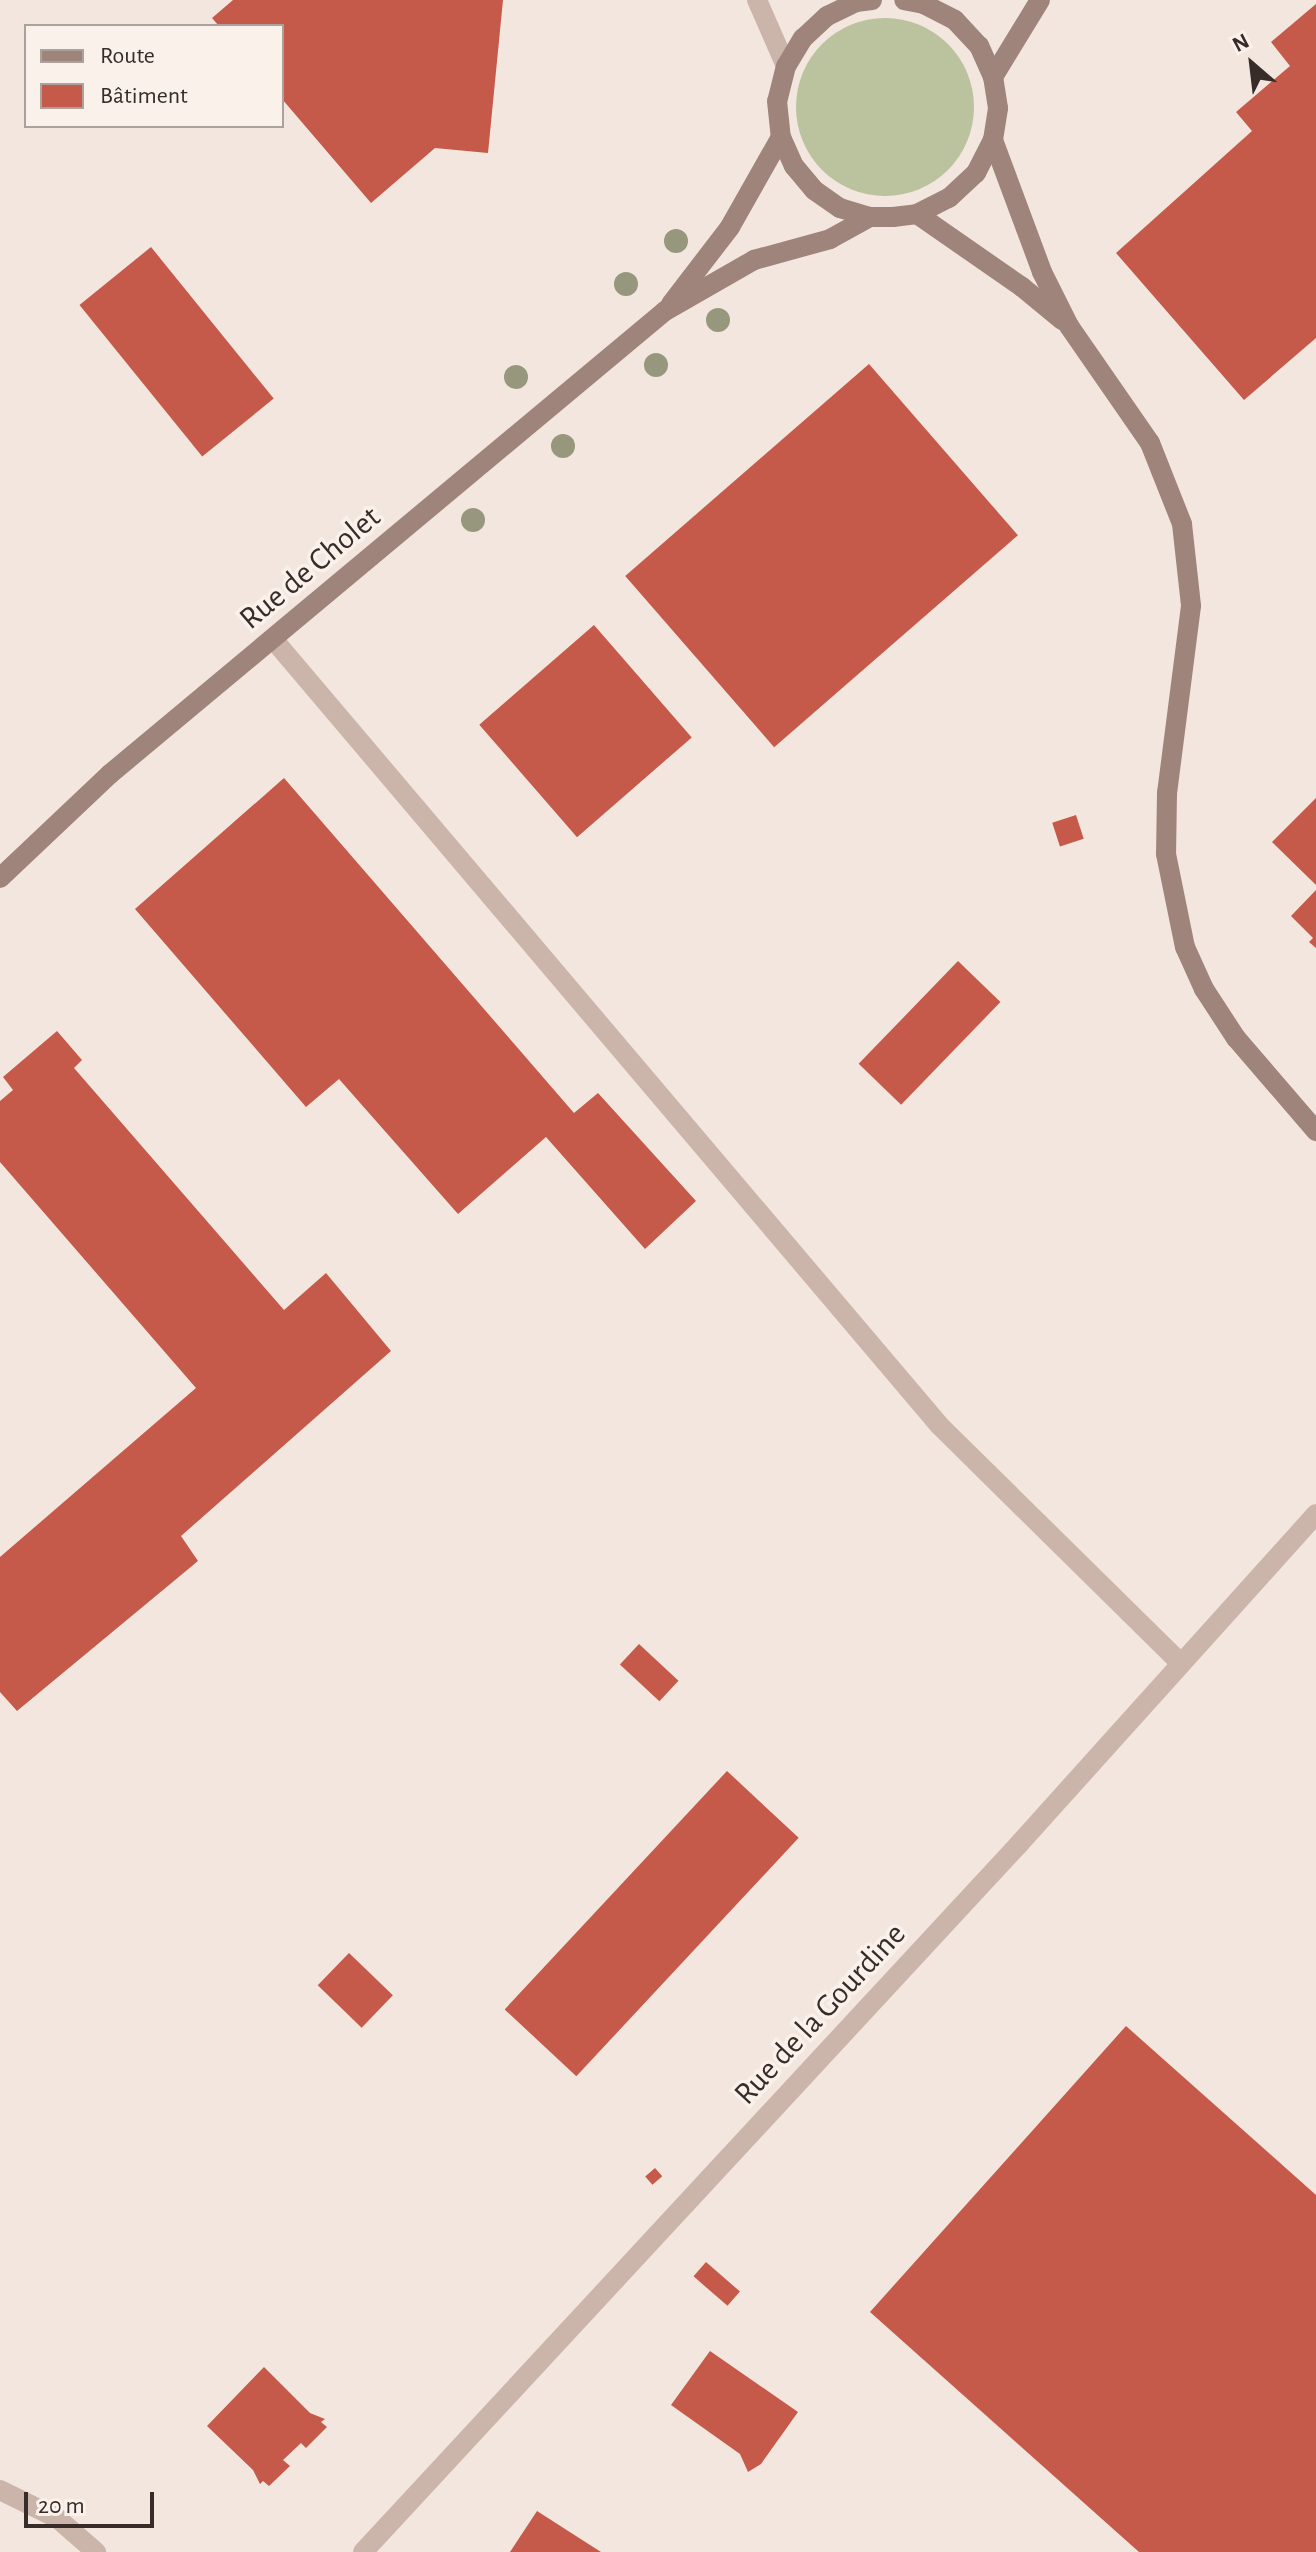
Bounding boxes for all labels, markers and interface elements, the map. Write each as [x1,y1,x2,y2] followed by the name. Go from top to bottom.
[24,24,284,128] legend
[1212,24,1292,104] north arrow
[1229,30,1253,56] text: N
[100,44,155,68] text: Route
[100,84,188,108] text: Bâtiment
[232,498,388,638] street label: Rue de Cholet
[726,1915,914,2113] street label: Rue de la Gourdine
[28,2476,158,2526] scale bar
[38,2494,85,2518] text: 20 m

